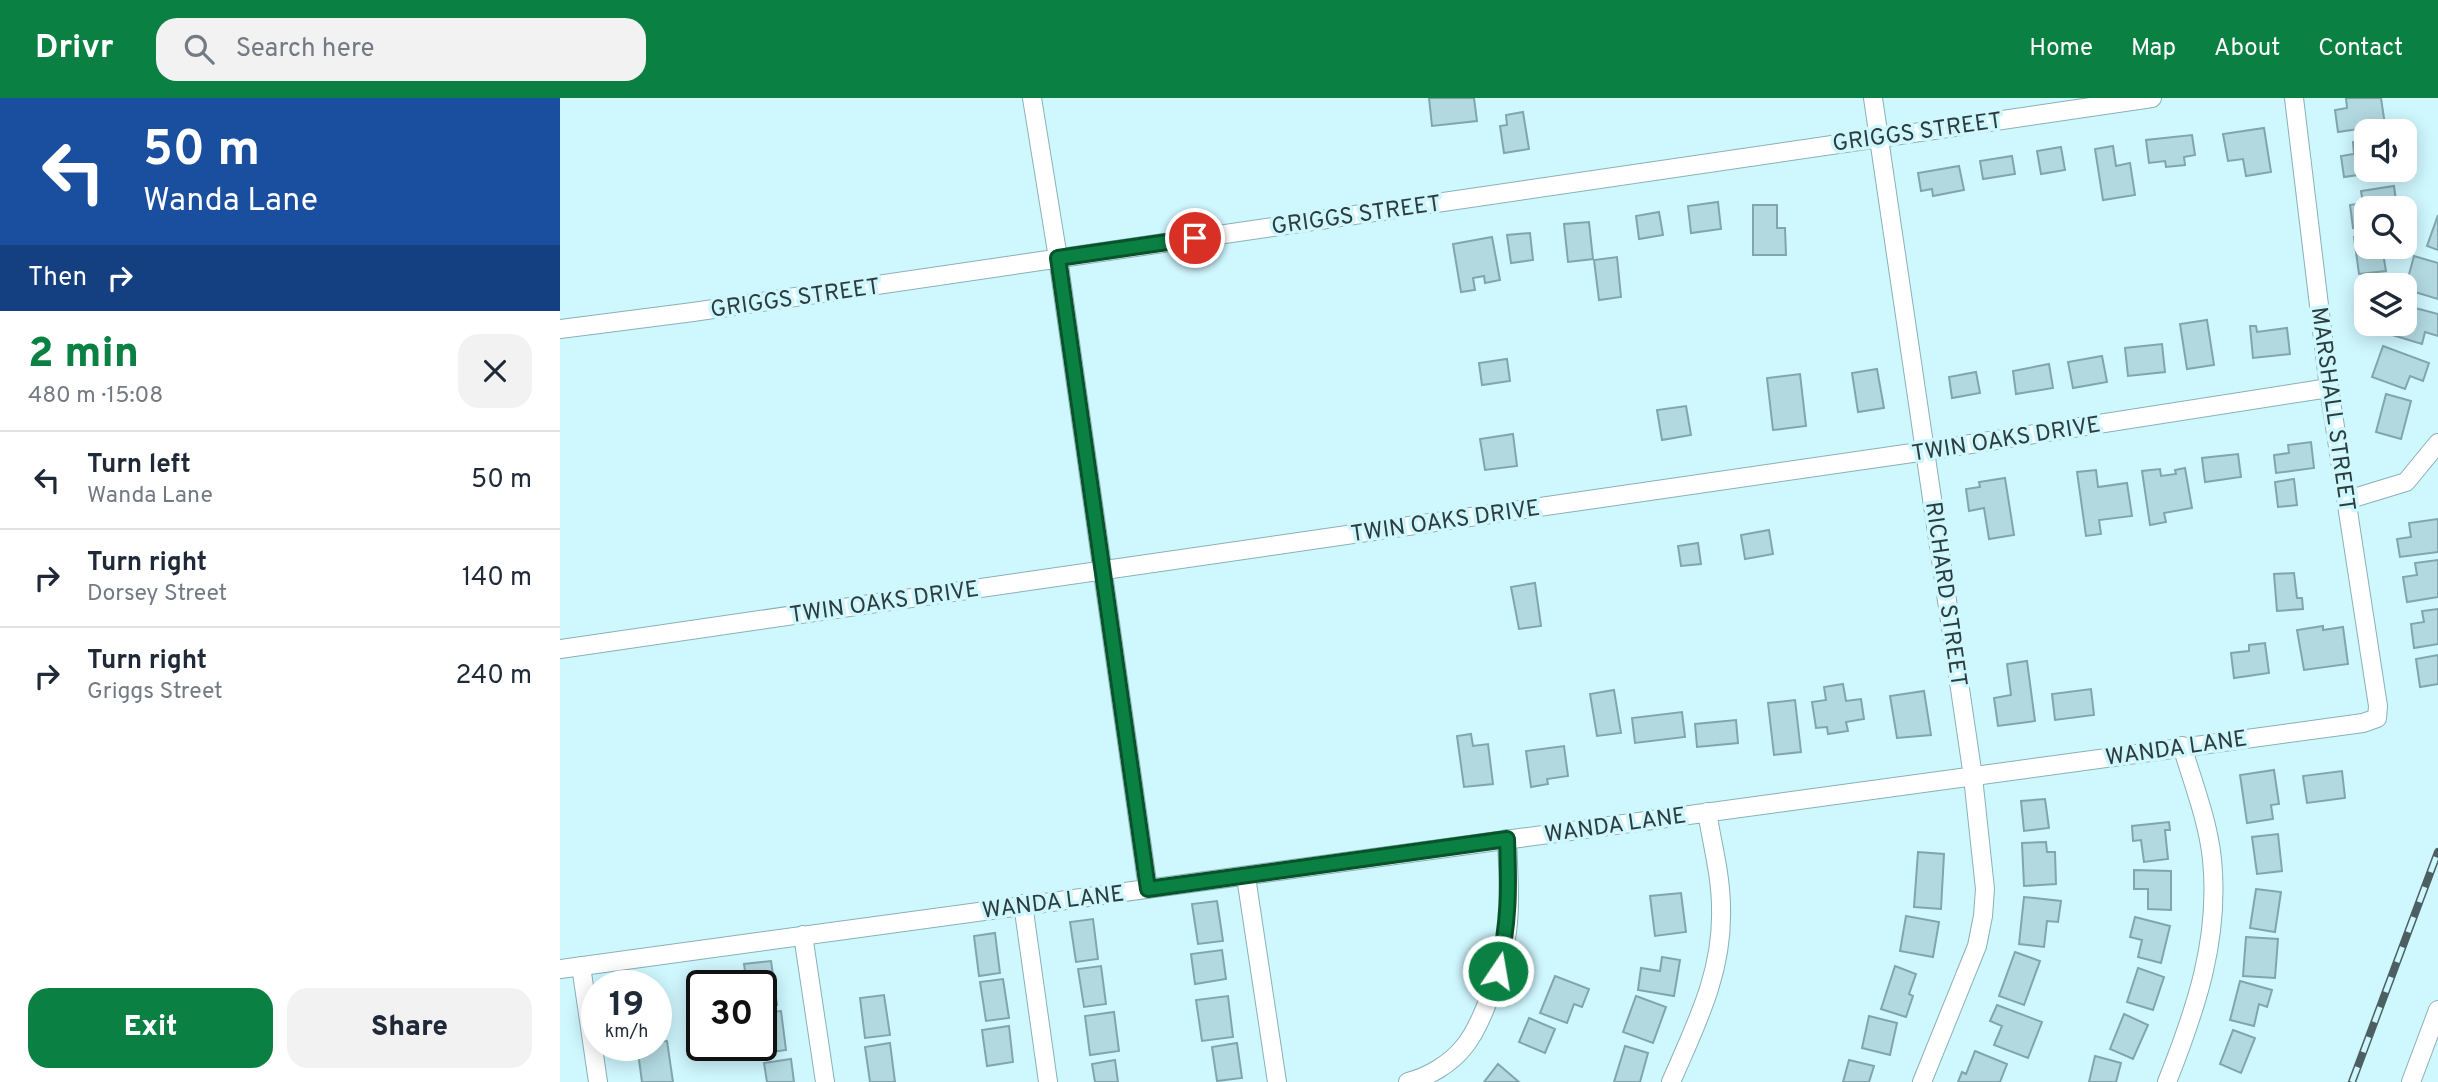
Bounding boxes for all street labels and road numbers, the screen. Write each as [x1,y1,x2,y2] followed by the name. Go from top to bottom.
[1831,107,2004,160] street label: GRIGGS STREET
[1270,190,1443,243] street label: GRIGGS STREET
[709,273,882,326] street label: GRIGGS STREET
[2303,305,2360,513] street label: MARSHALL STREET
[1910,411,2103,470] street label: TWIN OAKS DRIVE
[1349,495,1542,550] street label: TWIN OAKS DRIVE
[1917,500,1972,689] street label: RICHARD STREET
[788,576,981,631] street label: TWIN OAKS DRIVE
[2104,725,2249,774] street label: WANDA LANE
[1543,802,1688,851] street label: WANDA LANE
[981,880,1126,927] street label: WANDA LANE

